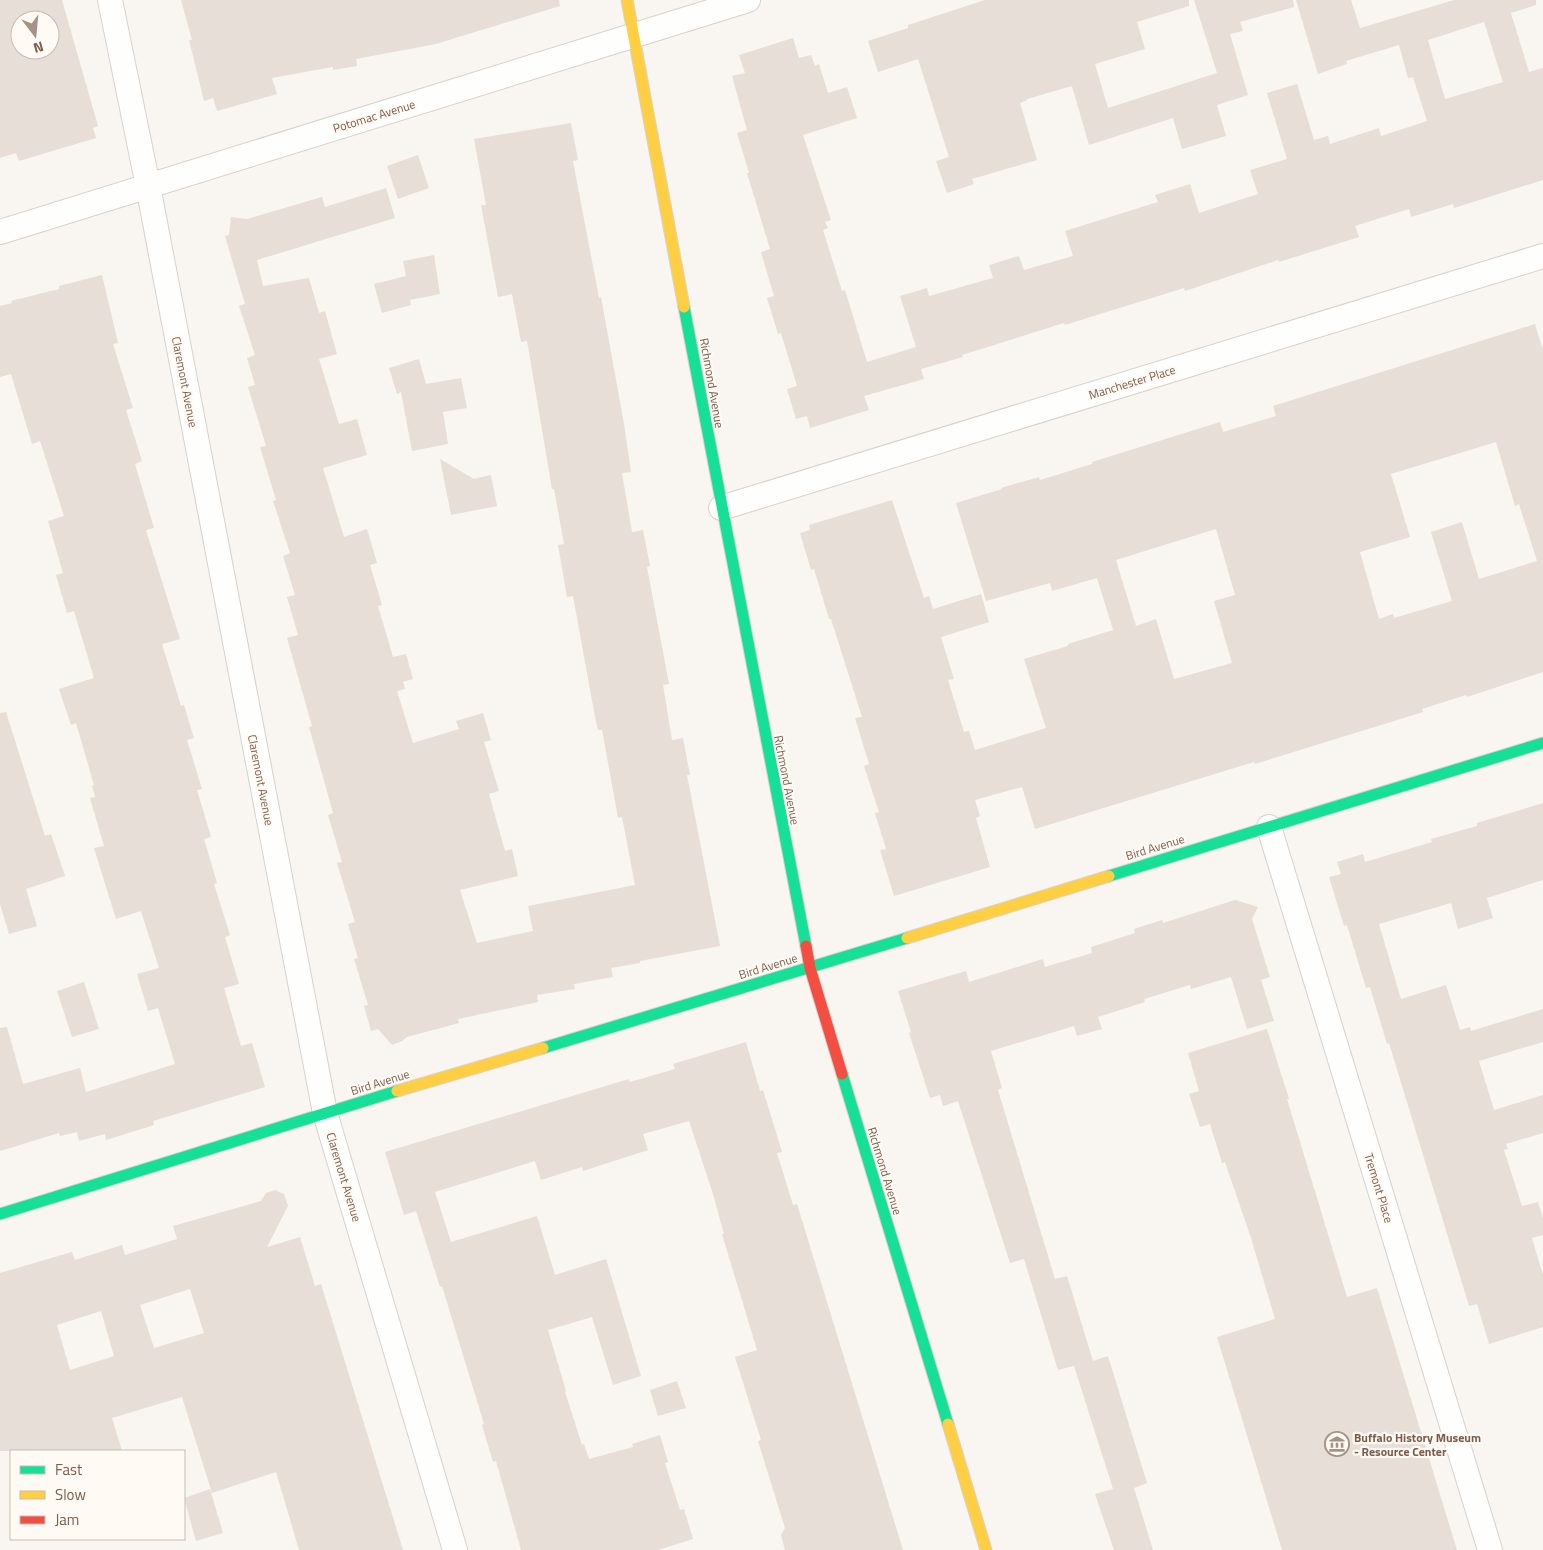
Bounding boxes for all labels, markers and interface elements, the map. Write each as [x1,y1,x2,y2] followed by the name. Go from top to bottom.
[10,10,60,60] north arrow
[31,37,46,59] text: N
[330,94,418,138] street label: Potomac Avenue
[167,335,203,429] street label: Claremont Avenue
[695,337,729,429] street label: Richmond Avenue
[1086,360,1178,404] street label: Manchester Place
[243,733,279,827] street label: Claremont Avenue
[769,734,805,826] street label: Richmond Avenue
[1123,829,1187,865] street label: Bird Avenue
[736,948,800,984] street label: Bird Avenue
[348,1064,412,1100] street label: Bird Avenue
[863,1125,907,1217] street label: Richmond Avenue
[321,1130,367,1224] street label: Claremont Avenue
[1359,1151,1399,1225] street label: Tremont Place
[1354,1428,1481,1461] place label: Buffalo History Museum - Resource Center
[1324,1431,1350,1457] museum icon: Buffalo History Museum - Resource Center
[10,1450,185,1540] legend
[55,1458,83,1481] text: Fast
[55,1483,86,1506] text: Slow
[55,1508,79,1531] text: Jam

